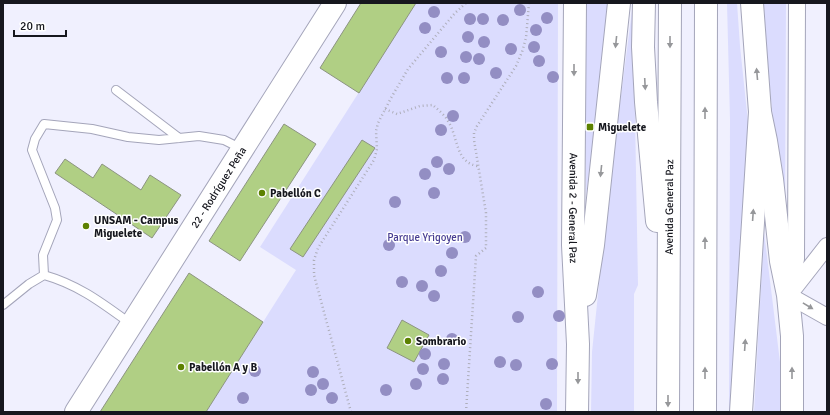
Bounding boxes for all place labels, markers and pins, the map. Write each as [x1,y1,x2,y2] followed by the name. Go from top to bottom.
[598,121,647,134] place label: Miguelete
[585,122,595,132] marker: Miguelete
[270,187,321,200] place label: Pabellón C
[257,188,267,198] marker: Pabellón C
[94,214,179,240] place label: UNSAM - Campus Miguelete
[81,221,91,231] marker: UNSAM - Campus Miguelete
[416,335,466,348] place label: Sombrario
[403,336,413,346] marker: Sombrario
[189,361,257,374] place label: Pabellón A y B
[176,362,186,372] marker: Pabellón A y B

